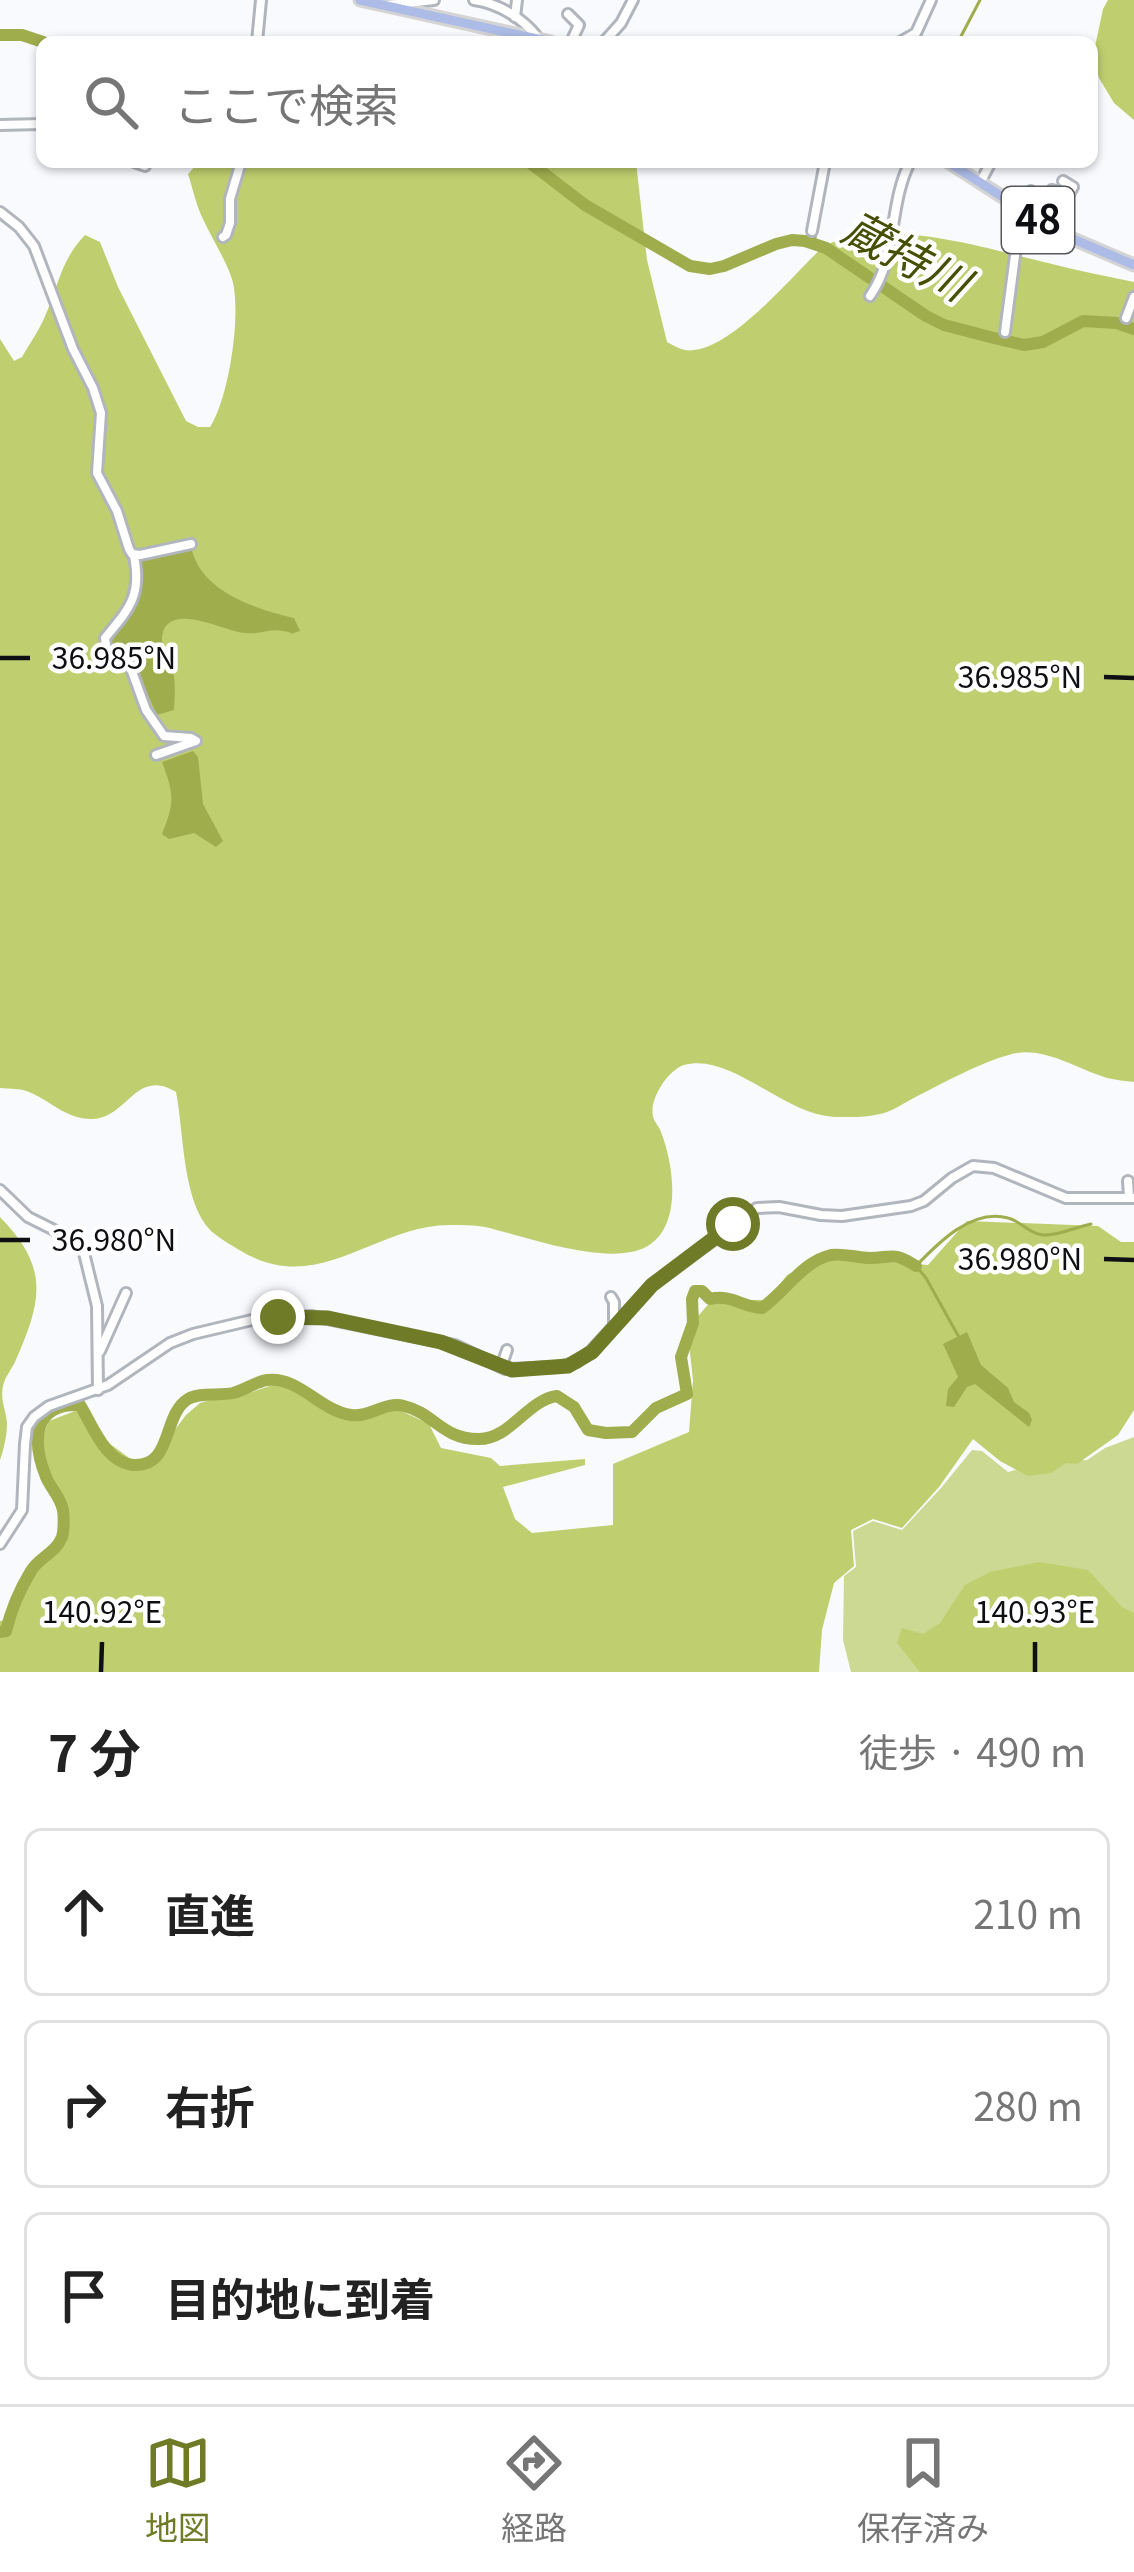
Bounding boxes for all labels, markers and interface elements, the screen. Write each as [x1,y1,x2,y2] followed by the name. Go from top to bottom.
[36,36,1098,168] search box
[78,69,144,135] icon: search
[174,70,399,135] text: ここで検索
[1002,187,1074,253] road number: 48
[833,193,986,315] water label: 蔵持川
[52,634,176,678] text: 36.985°N
[958,653,1082,697] text: 36.985°N
[706,1197,760,1251] route start
[52,1216,176,1260] text: 36.980°N
[958,1235,1082,1279] text: 36.980°N
[251,1290,305,1344] route end
[42,1588,162,1632] text: 140.92°E
[975,1588,1095,1632] text: 140.93°E
[48,1713,141,1787] text: 7 分
[859,1722,1086,1778] text: 徒歩 · 490 m
[51,1879,117,1945] icon: ahead
[165,1880,255,1945] text: 直進
[973,1884,1083,1940] text: 210 m
[51,2071,117,2137] icon: right
[165,2072,255,2137] text: 右折
[973,2076,1083,2132] text: 280 m
[51,2263,117,2329] icon: arrive
[165,2264,435,2329] text: 目的地に到着
[145,2430,211,2550] tab: 地図
[501,2430,567,2550] tab: 経路
[857,2430,989,2550] tab: 保存済み

